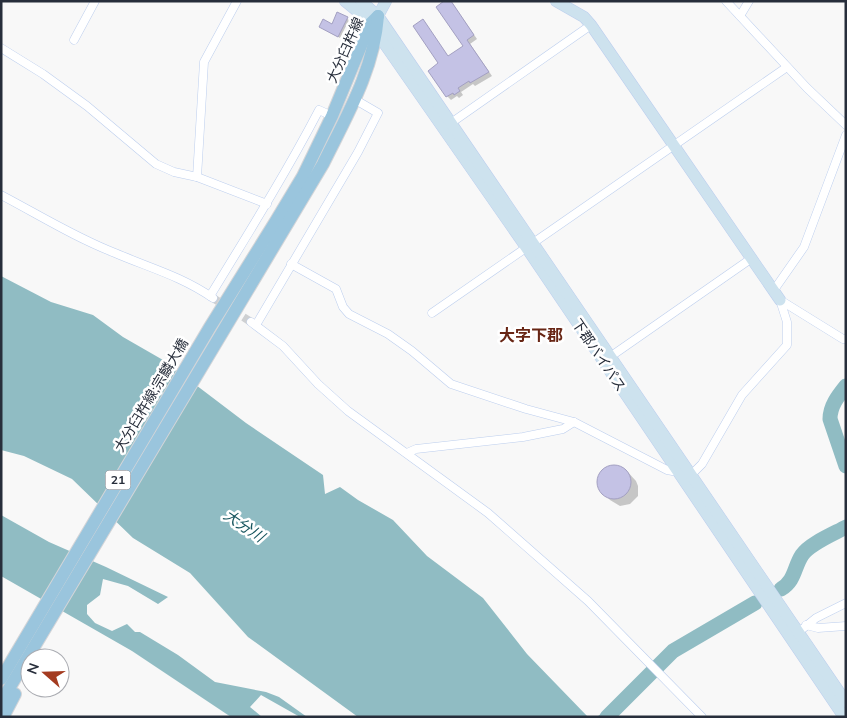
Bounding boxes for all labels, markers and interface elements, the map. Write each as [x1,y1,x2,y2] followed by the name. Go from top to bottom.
[323,14,367,86] street label: 大分臼杵線
[568,315,630,395] street label: 下郡バイパス
[499,325,563,345] district label: 大字下郡
[110,335,192,455] street label: 大分臼杵線;宗麟大橋
[106,470,130,490] road number: 21
[220,505,270,547] water label: 大分川
[20,648,70,698] north arrow
[23,661,43,677] text: N

